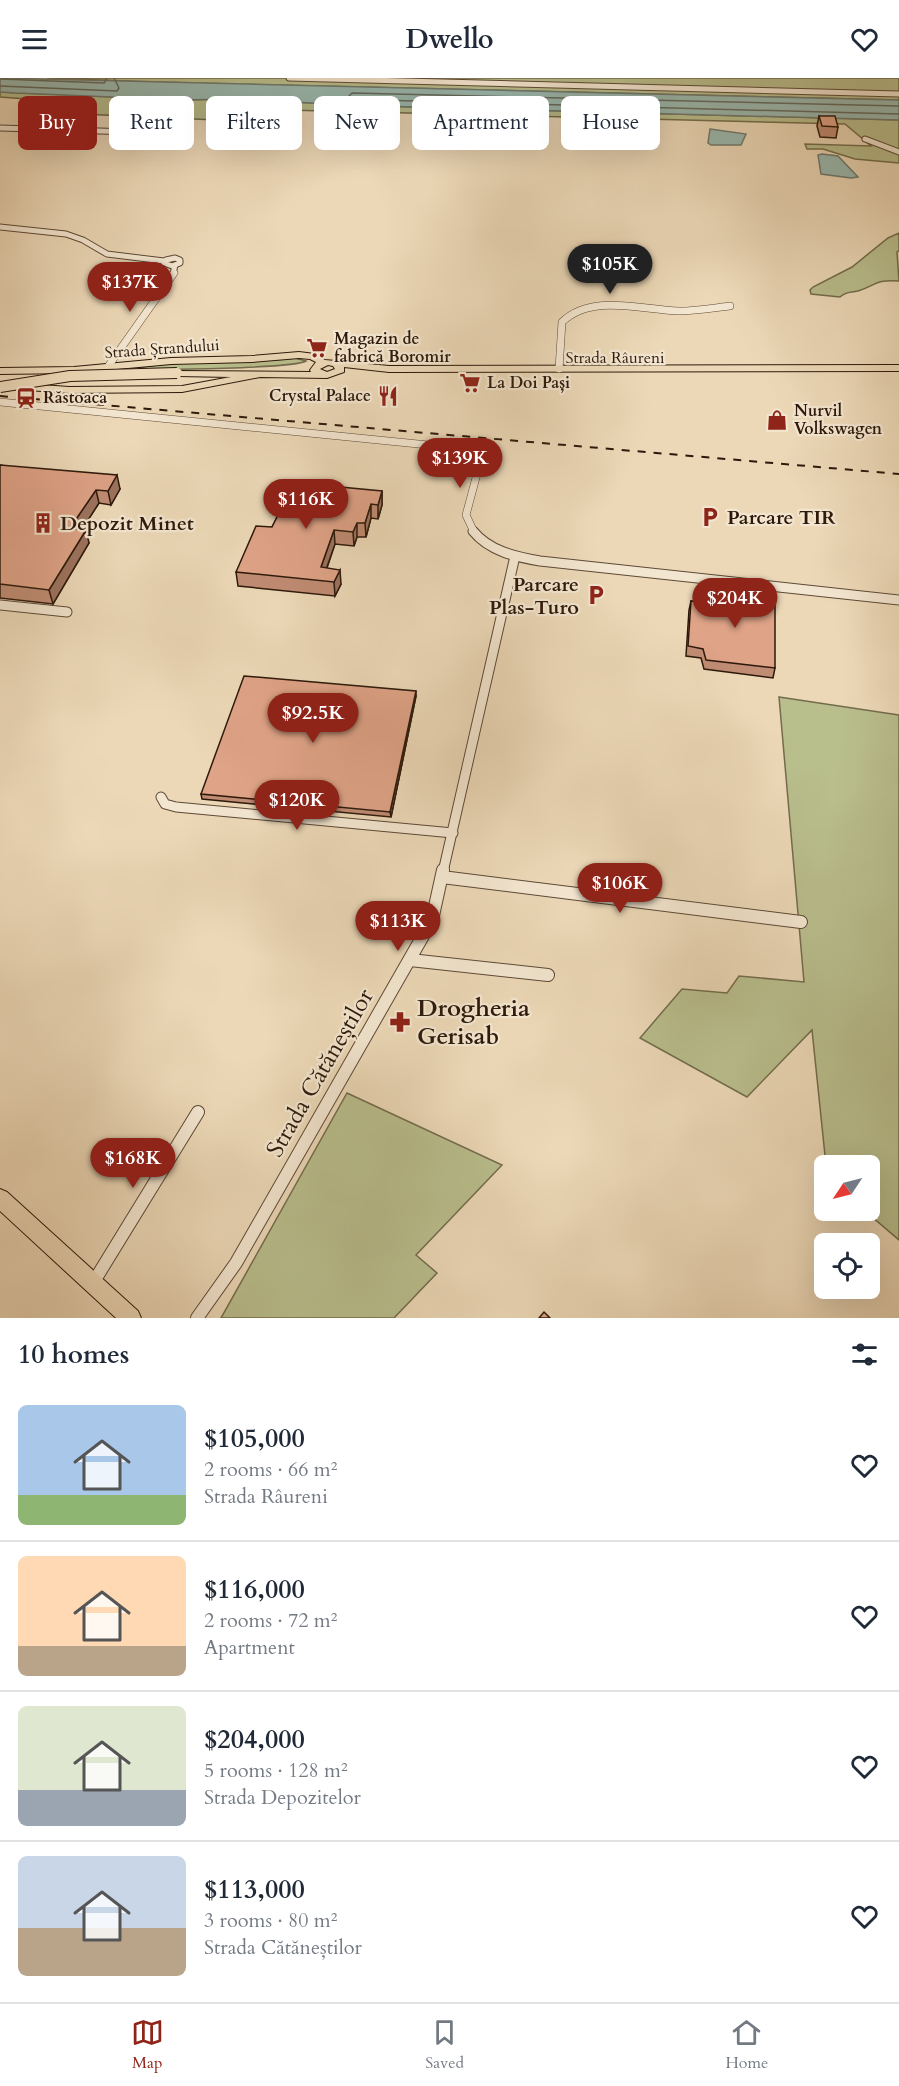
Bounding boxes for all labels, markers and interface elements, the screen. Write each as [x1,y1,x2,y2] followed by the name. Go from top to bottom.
[405,21,494,58] text: Dwello
[18,23,51,56] icon: menu
[848,23,881,56] icon: heart
[18,96,97,150] chip: Buy
[109,96,194,150] chip: Rent
[206,96,302,150] chip: Filters
[314,96,400,150] chip: New
[412,96,549,150] chip: Apartment
[561,96,660,150] chip: House
[568,244,652,295] pin: $105K
[581,250,639,277] text: $105K
[88,262,172,313] pin: $137K
[101,268,159,295] text: $137K
[334,328,451,368] place label: Magazin de fabrică Boromir
[104,334,221,364] street label: Strada Ștrandului
[305,336,329,360] supermarket icon: Magazin de fabrică Boromir
[565,347,665,369] street label: Strada Râureni
[458,371,482,395] supermarket icon: La Doi Pași
[487,372,570,394] place label: La Doi Pași
[376,384,400,408] restaurant icon: Crystal Palace
[269,385,371,407] place label: Crystal Palace
[14,386,38,410] station icon: Răstoaca
[43,387,107,409] place label: Răstoaca
[794,400,883,440] place label: Nurvil Volkswagen
[765,408,789,432] shop icon: Nurvil Volkswagen
[418,438,502,489] pin: $139K
[431,444,489,471] text: $139K
[264,479,348,530] pin: $116K
[277,485,335,512] text: $116K
[727,504,836,531] place label: Parcare TIR
[698,505,722,529] parking icon: Parcare TIR
[60,510,194,537] place label: Depozit Minet
[31,511,55,535] building icon: Depozit Minet
[489,571,579,621] place label: Parcare Plas-Turo
[693,578,777,629] pin: $204K
[584,583,608,607] parking icon: Parcare Plas-Turo
[706,584,764,611] text: $204K
[264,693,362,744] pin: $92.5K
[282,699,344,726] text: $92.5K
[255,780,339,831] pin: $120K
[268,786,326,813] text: $120K
[578,863,662,914] pin: $106K
[591,869,649,896] text: $106K
[356,901,440,952] pin: $113K
[369,907,427,934] text: $113K
[258,983,382,1163] street label: Strada Cătăneștilor
[417,992,530,1053] place label: Drogheria Gerisab
[388,1010,412,1034] pharmacy icon: Drogheria Gerisab
[91,1138,175,1189] pin: $168K
[104,1144,162,1171] text: $168K
[814,1155,880,1221] north arrow
[814,1155,880,1299] map controls
[814,1233,880,1299] button: locate
[18,1337,129,1372] text: 10 homes
[848,1338,881,1371] icon: filters
[204,1421,305,1456] text: $105,000
[66,1429,138,1501] icon: home
[848,1449,881,1482] icon: heart
[204,1456,337,1483] text: 2 rooms · 66 m²
[204,1483,328,1510] text: Strada Râureni
[204,1572,305,1607] text: $116,000
[66,1580,138,1652] icon: home
[848,1600,881,1633] icon: heart
[204,1607,337,1634] text: 2 rooms · 72 m²
[204,1634,295,1661] text: Apartment
[204,1722,305,1757] text: $204,000
[66,1730,138,1802] icon: home
[848,1750,881,1783] icon: heart
[204,1757,348,1784] text: 5 rooms · 128 m²
[204,1784,361,1811] text: Strada Depozitelor
[204,1872,305,1907] text: $113,000
[66,1880,138,1952] icon: home
[848,1900,881,1933] icon: heart
[204,1907,337,1934] text: 3 rooms · 80 m²
[204,1934,362,1961] text: Strada Cătăneștilor
[131,2016,164,2074] tab: Map
[425,2016,464,2074] tab: Saved
[725,2016,768,2074] tab: Home

